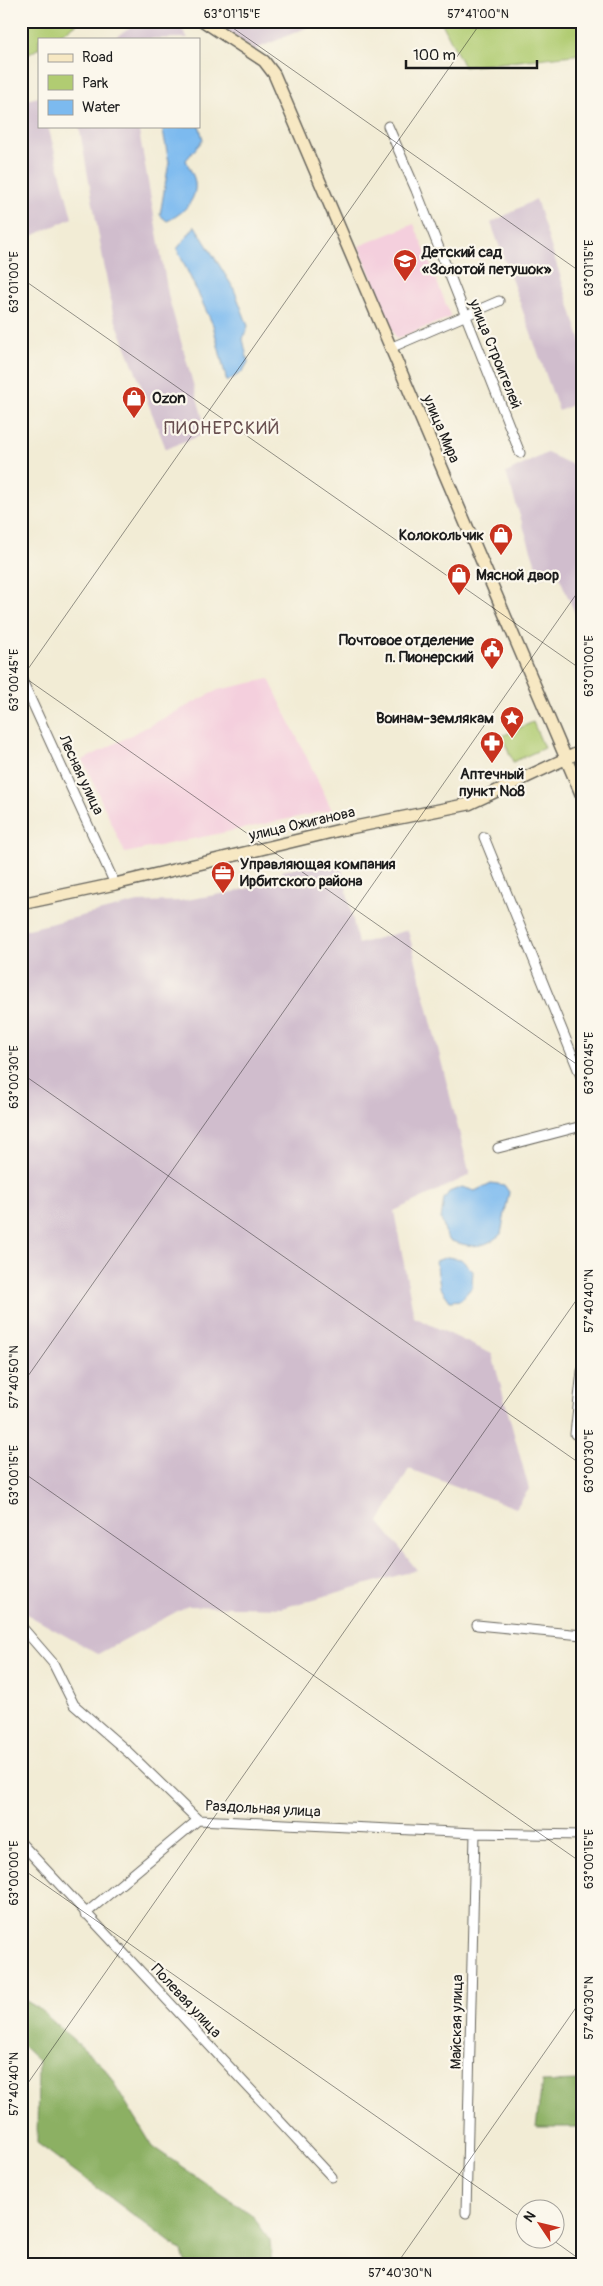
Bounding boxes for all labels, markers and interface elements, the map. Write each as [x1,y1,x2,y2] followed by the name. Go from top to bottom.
[204,7,260,22] text: 63°01'15"E
[447,7,509,22] text: 57°41'00"N
[38,38,200,128] legend
[406,38,537,70] scale bar
[413,46,456,65] text: 100 m
[82,48,113,67] text: Road
[82,74,109,93] text: Park
[82,98,121,117] text: Water
[582,240,597,296] text: 63°01'15"E
[421,243,552,279] place label: Детский сад «Золотой петушок»
[392,248,418,282] school or university icon: Детский сад «Золотой петушок»
[7,251,22,313] text: 63°01'00"E
[464,295,526,412] street label: улица Строителей
[121,385,147,419] shop icon: Ozon
[152,389,186,408] place label: Ozon
[418,391,464,466] street label: улица Мира
[164,417,280,440] district label: ПИОНЕРСКИЙ
[488,522,514,556] shop icon: Колокольчик
[399,526,484,545] place label: Колокольчик
[446,562,472,596] shop icon: Мясной двор
[476,566,559,585] place label: Мясной двор
[339,631,475,667] place label: Почтовое отделение п. Пионерский
[582,635,597,697] text: 63°01'00"E
[479,636,505,670] public building icon: Почтовое отделение п. Пионерский
[7,649,22,711] text: 63°00'45"E
[499,705,525,739] place icon: Воинам-землякам
[376,709,494,728] place label: Воинам-землякам
[479,730,505,764] pharmacy icon: Аптечный пункт №8
[54,731,108,818] street label: Лесная улица
[459,765,525,801] place label: Аптечный пункт №8
[246,803,357,846] street label: улица Ожиганова
[240,855,396,891] place label: Управляющая компания Ирбитского района
[210,860,236,894] office icon: Управляющая компания Ирбитского района
[582,1032,597,1094] text: 63°00'45"E
[7,1045,22,1109] text: 63°00'30"E
[582,1269,597,1333] text: 57°40'40"N
[7,1345,22,1409] text: 57°40'50"N
[582,1429,597,1493] text: 63°00'30"E
[7,1445,22,1505] text: 63°00'15"E
[205,1796,321,1822] street label: Раздольная улица
[582,1829,597,1889] text: 63°00'15"E
[7,1840,22,1906] text: 63°00'00"E
[147,1960,225,2042] street label: Полевая улица
[447,1974,467,2070] street label: Майская улица
[582,1976,597,2040] text: 57°40'30"N
[7,2052,22,2116] text: 57°40'40"N
[516,2198,566,2248] north arrow
[520,2208,539,2226] text: N
[368,2266,432,2281] text: 57°40'30"N

